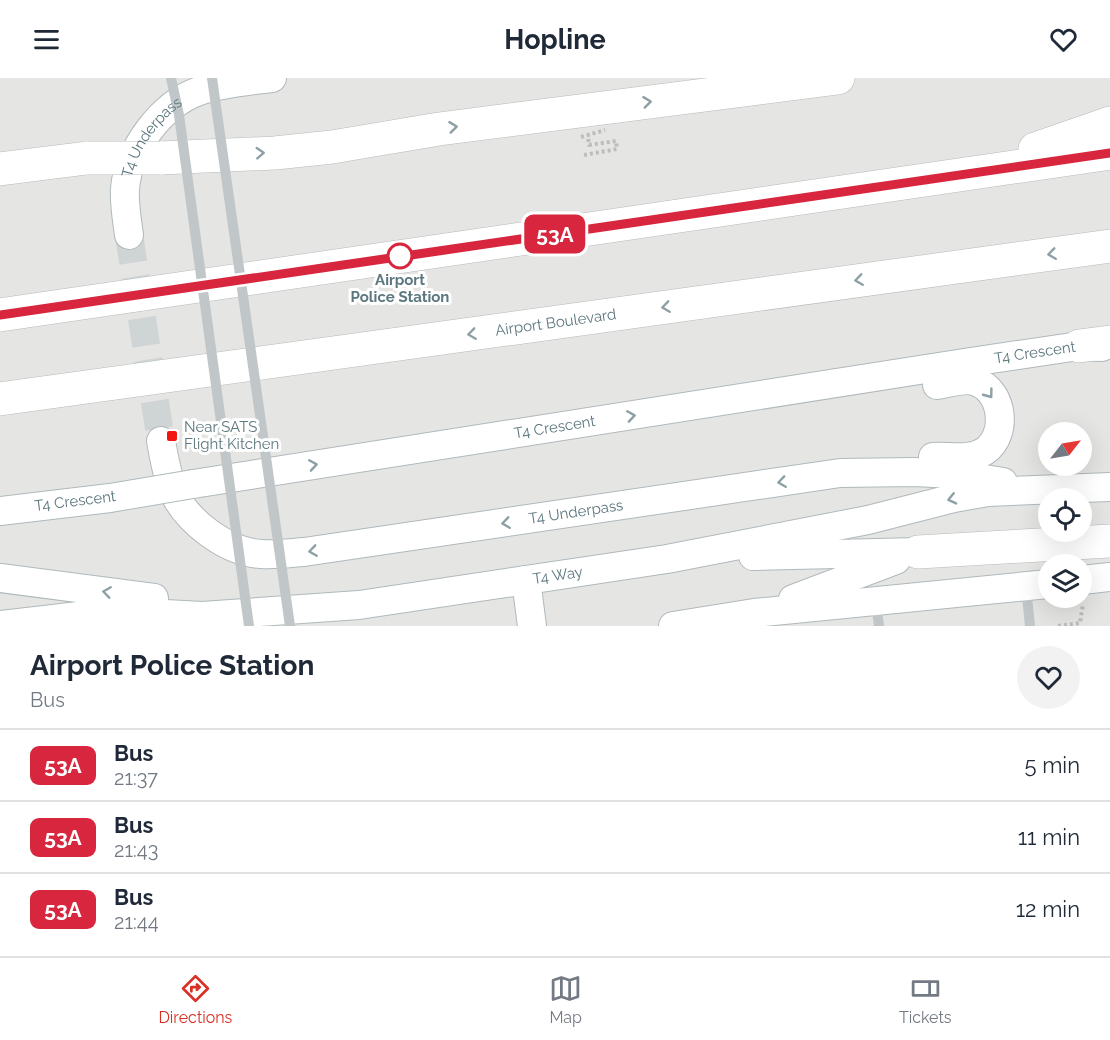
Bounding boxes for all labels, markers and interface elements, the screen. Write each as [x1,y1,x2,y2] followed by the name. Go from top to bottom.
[30,23,63,56] icon: menu
[1047,23,1080,56] icon: heart
[504,24,606,55] text: Hopline
[118,93,185,179] street label: T4 Underpass
[642,97,651,109] one-way arrow
[449,121,458,134] one-way arrow
[256,147,265,160] one-way arrow
[520,214,590,254] line badge: 53A
[536,222,574,247] text: 53A
[387,243,413,269] marker: Airport Police Station
[1047,247,1057,259] one-way arrow
[351,271,449,306] place label: Airport Police Station
[854,274,863,286] one-way arrow
[661,300,670,313] one-way arrow
[494,305,617,340] street label: Airport Boulevard
[468,327,477,339] one-way arrow
[993,338,1077,367] street label: T4 Crescent
[982,387,993,398] one-way arrow
[625,410,635,423] one-way arrow
[513,412,597,443] street label: T4 Crescent
[184,418,279,453] place label: Near SATS Flight Kitchen
[1038,422,1092,476] north arrow
[1038,422,1092,608] map controls
[165,429,179,443] marker: Near SATS Flight Kitchen
[309,460,318,472] one-way arrow
[777,475,786,487] one-way arrow
[33,487,117,515] street label: T4 Crescent
[1038,488,1092,542] button: locate
[947,492,957,505] one-way arrow
[527,496,624,528] street label: T4 Underpass
[501,516,510,528] one-way arrow
[308,544,317,556] one-way arrow
[1038,554,1092,608] button: layers
[531,563,584,588] street label: T4 Way
[102,587,112,599] one-way arrow
[1017,646,1080,709] button: heart
[30,649,314,682] text: Airport Police Station
[30,688,65,712] text: Bus
[114,740,153,766] text: Bus
[1025,752,1080,778] text: 5 min
[44,753,82,778] text: 53A
[114,766,158,790] text: 21:37
[114,812,153,838] text: Bus
[1018,824,1080,850] text: 11 min
[44,825,82,850] text: 53A
[114,838,158,862] text: 21:43
[114,884,153,910] text: Bus
[1016,896,1080,922] text: 12 min
[44,897,82,922] text: 53A
[114,910,159,934] text: 21:44
[158,972,232,1027] tab: Directions
[549,972,582,1027] tab: Map
[899,972,952,1027] tab: Tickets

